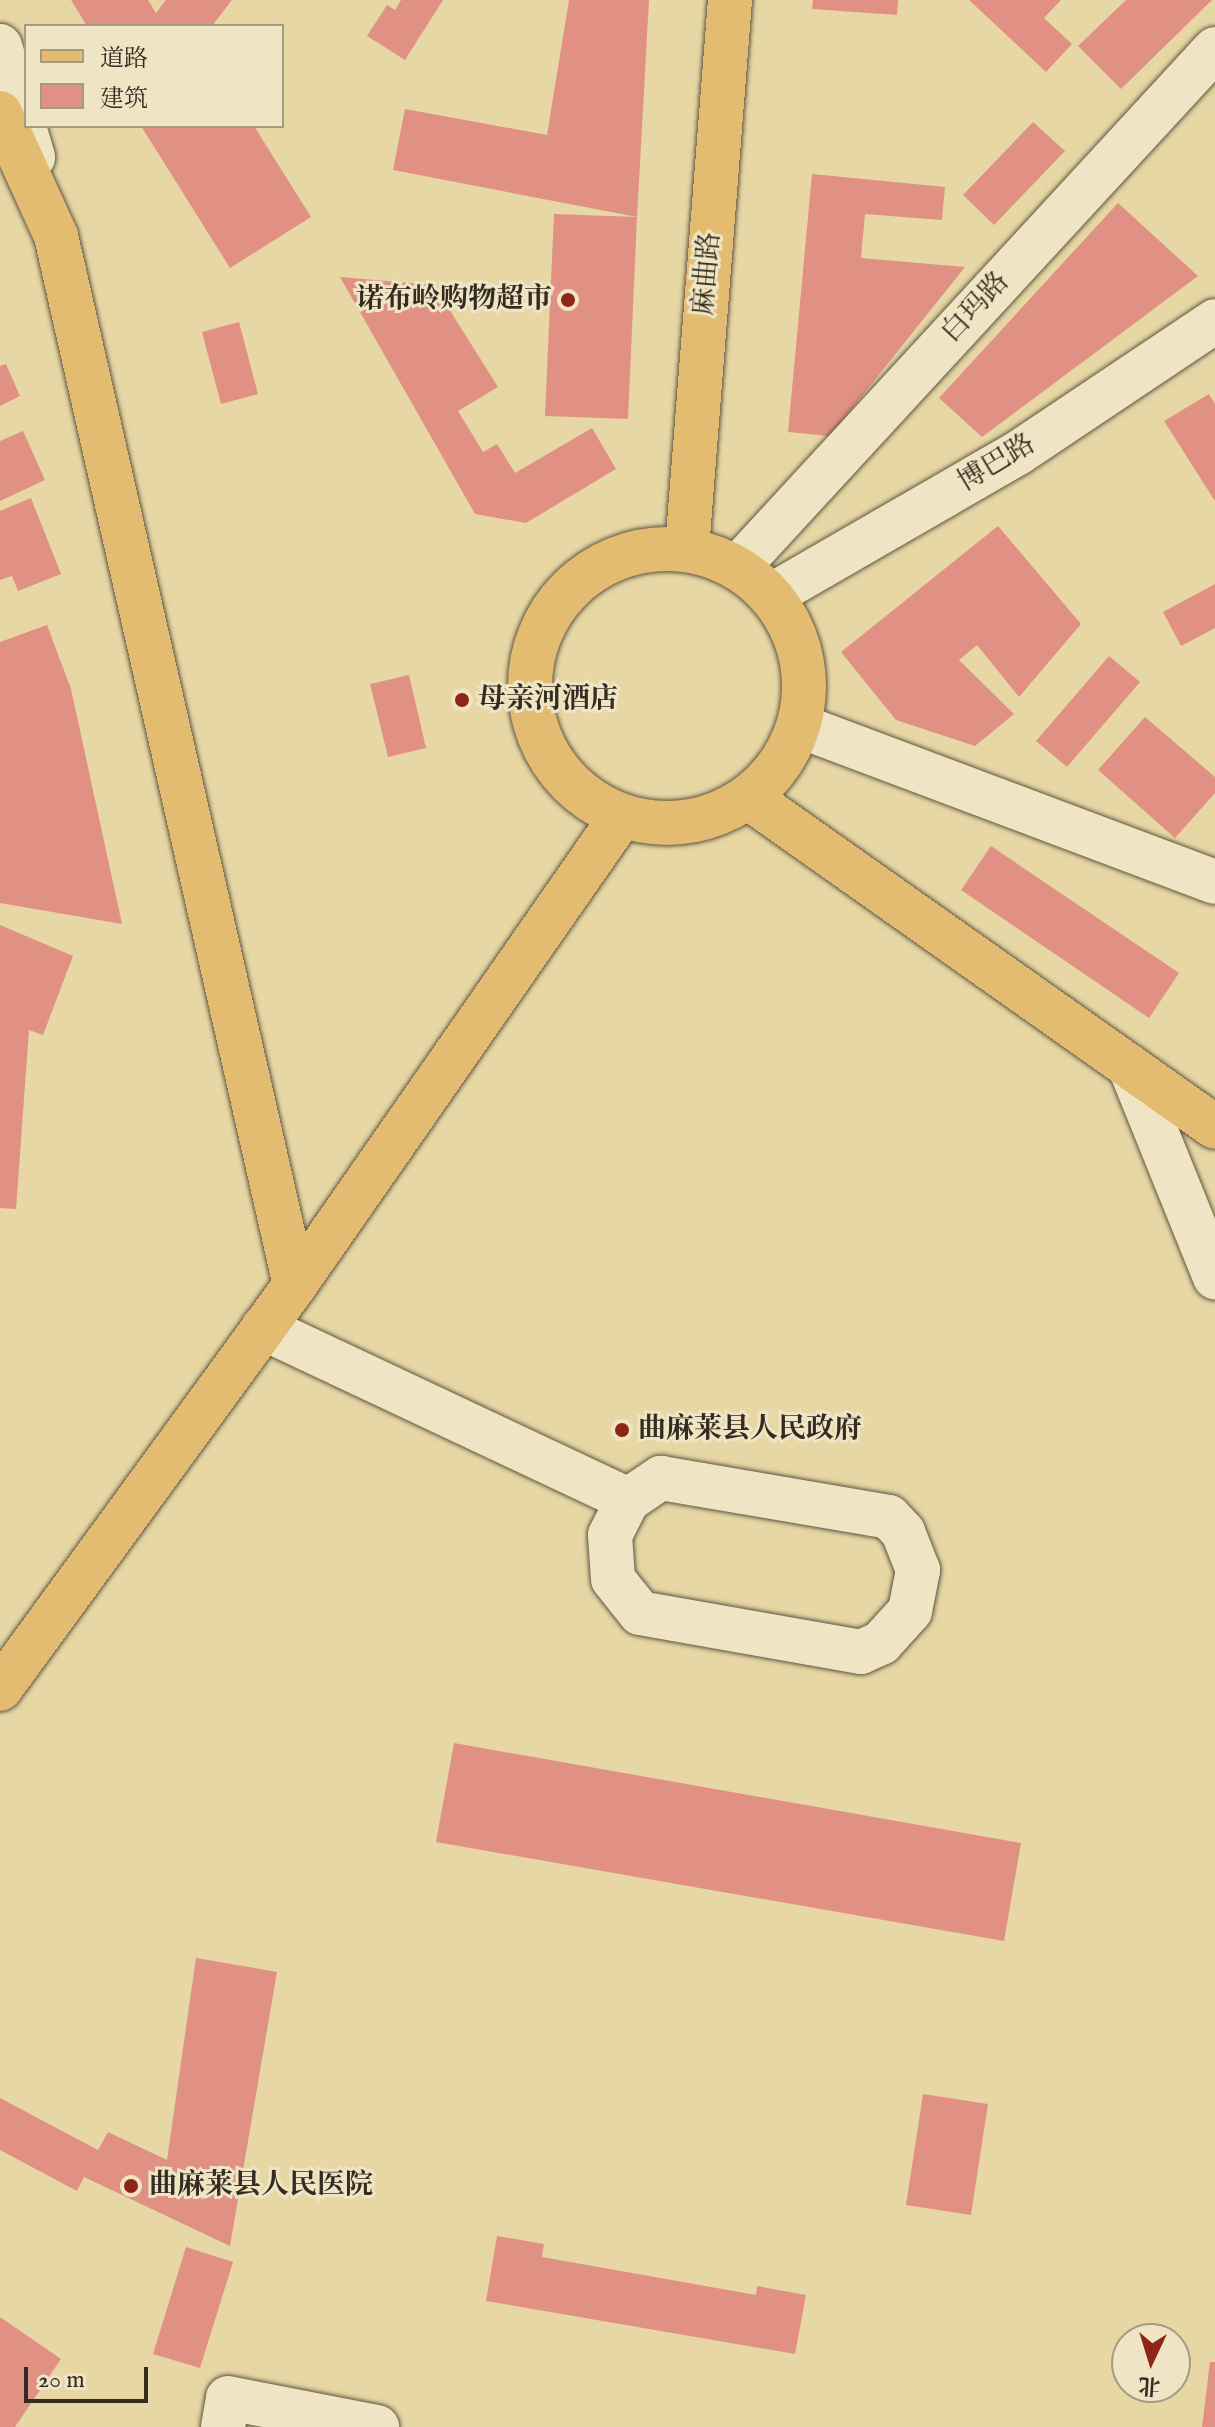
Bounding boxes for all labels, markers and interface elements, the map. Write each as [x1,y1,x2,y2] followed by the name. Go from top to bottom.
[24,24,284,128] legend
[100,44,148,75] text: 道路
[100,84,148,115] text: 建筑
[688,231,728,317] street label: 麻曲路
[935,266,1017,350] street label: 白玛路
[356,283,552,317] place label: 诺布岭购物超市
[559,291,577,309] marker: 诺布岭购物超市
[952,428,1042,500] street label: 博巴路
[478,683,618,717] place label: 母亲河酒店
[453,691,471,709] marker: 母亲河酒店
[638,1413,862,1447] place label: 曲麻莱县人民政府
[613,1421,631,1439] marker: 曲麻莱县人民政府
[149,2169,373,2203] place label: 曲麻莱县人民医院
[120,2175,142,2197] marker: 曲麻莱县人民医院
[1111,2323,1191,2403] north arrow
[28,2351,152,2401] scale bar
[38,2365,85,2396] text: 20 m
[1138,2370,1161,2400] text: 北

